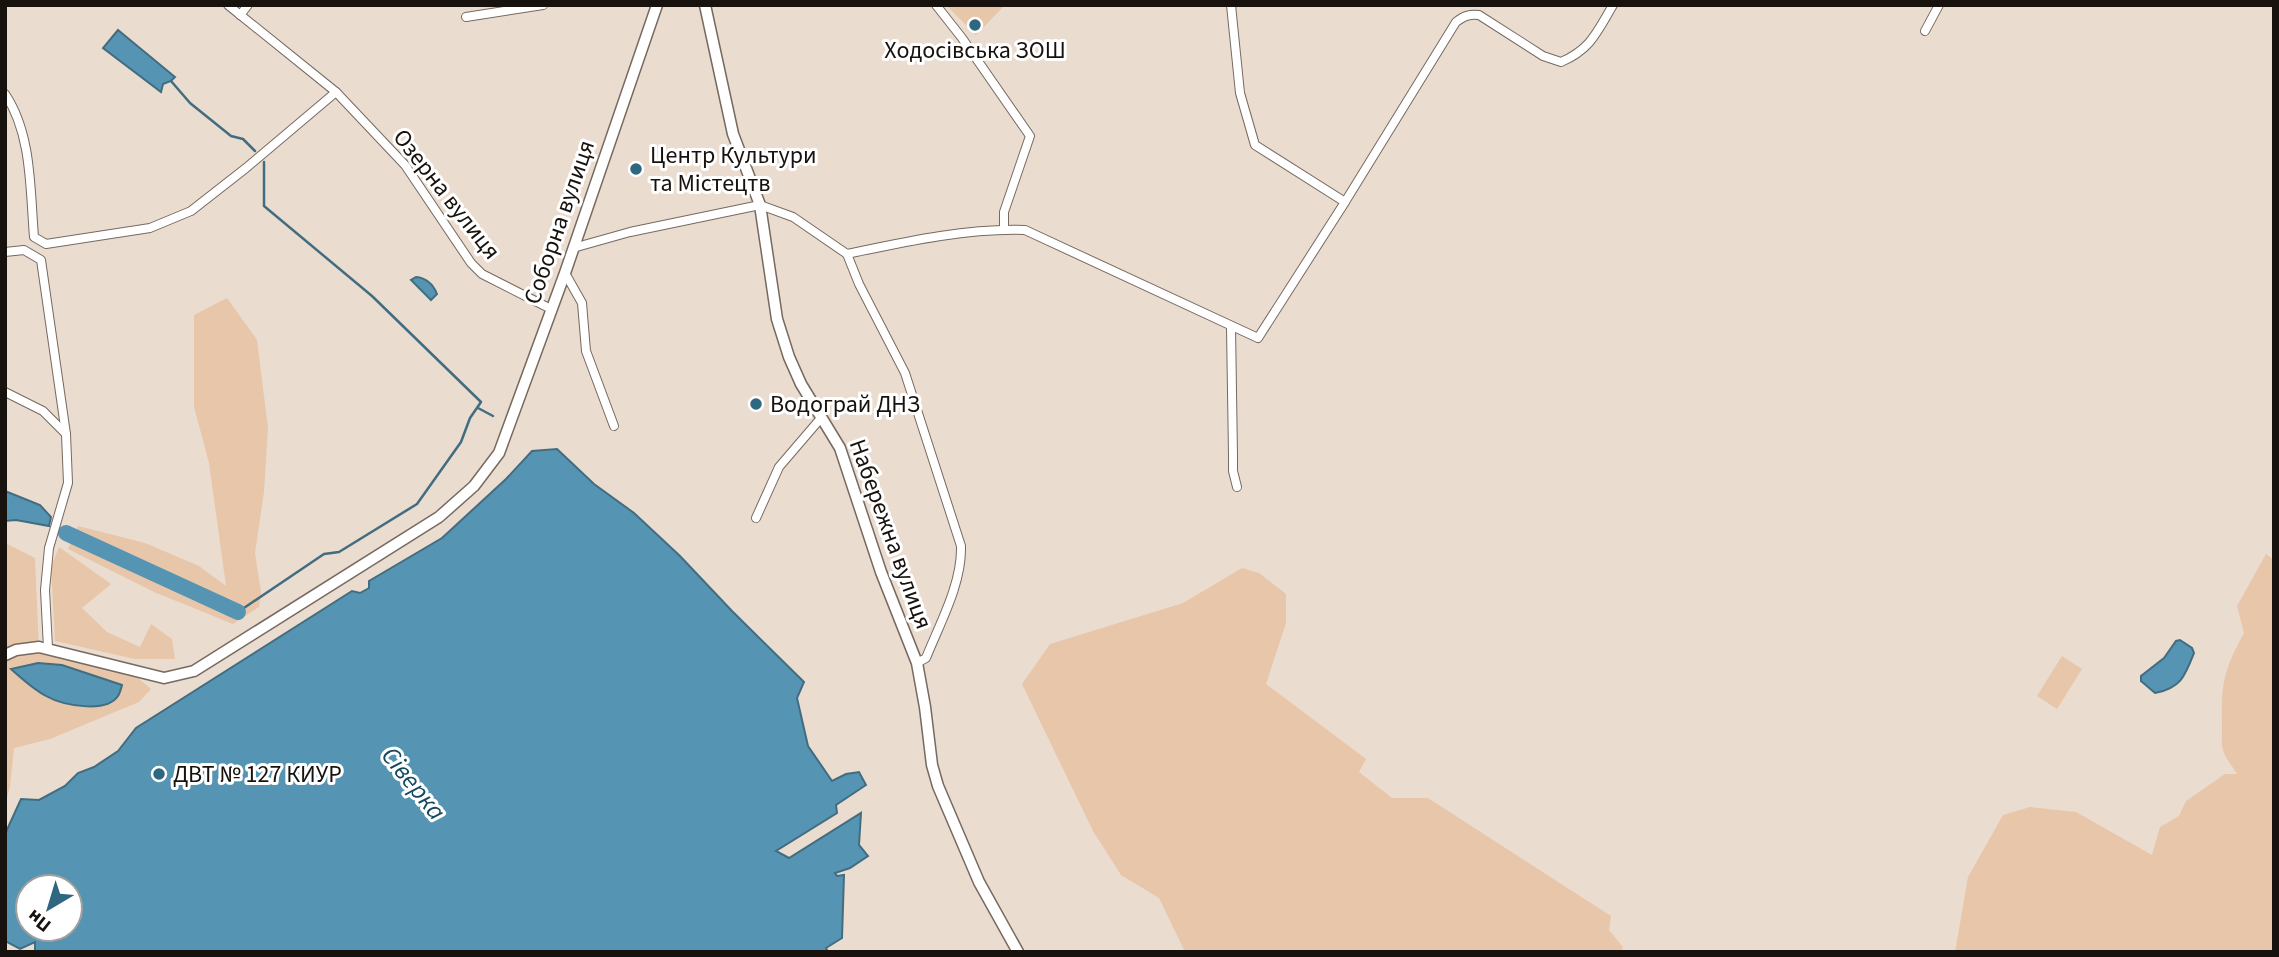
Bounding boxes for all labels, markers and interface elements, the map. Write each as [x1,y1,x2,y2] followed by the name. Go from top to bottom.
[967,17,983,33] marker: Ходосівська ЗОШ
[884,33,1066,68] place label: Ходосівська ЗОШ
[384,122,509,267] street label: Озерна вулиця
[515,135,604,309] street label: Соборна вулиця
[650,138,817,201] place label: Центр Культури та Містецтв
[628,161,644,177] marker: Центр Культури та Містецтв
[770,387,920,422] place label: Водограй ДНЗ
[748,396,764,412] marker: Водограй ДНЗ
[840,434,941,634] street label: Набережна вулиця
[372,739,455,828] water label: Сіверка
[173,757,342,792] place label: ДВТ № 127 КИУР
[151,766,167,782] marker: ДВТ № 127 КИУР
[14,873,84,943] north arrow
[22,902,57,938] text: Пн

